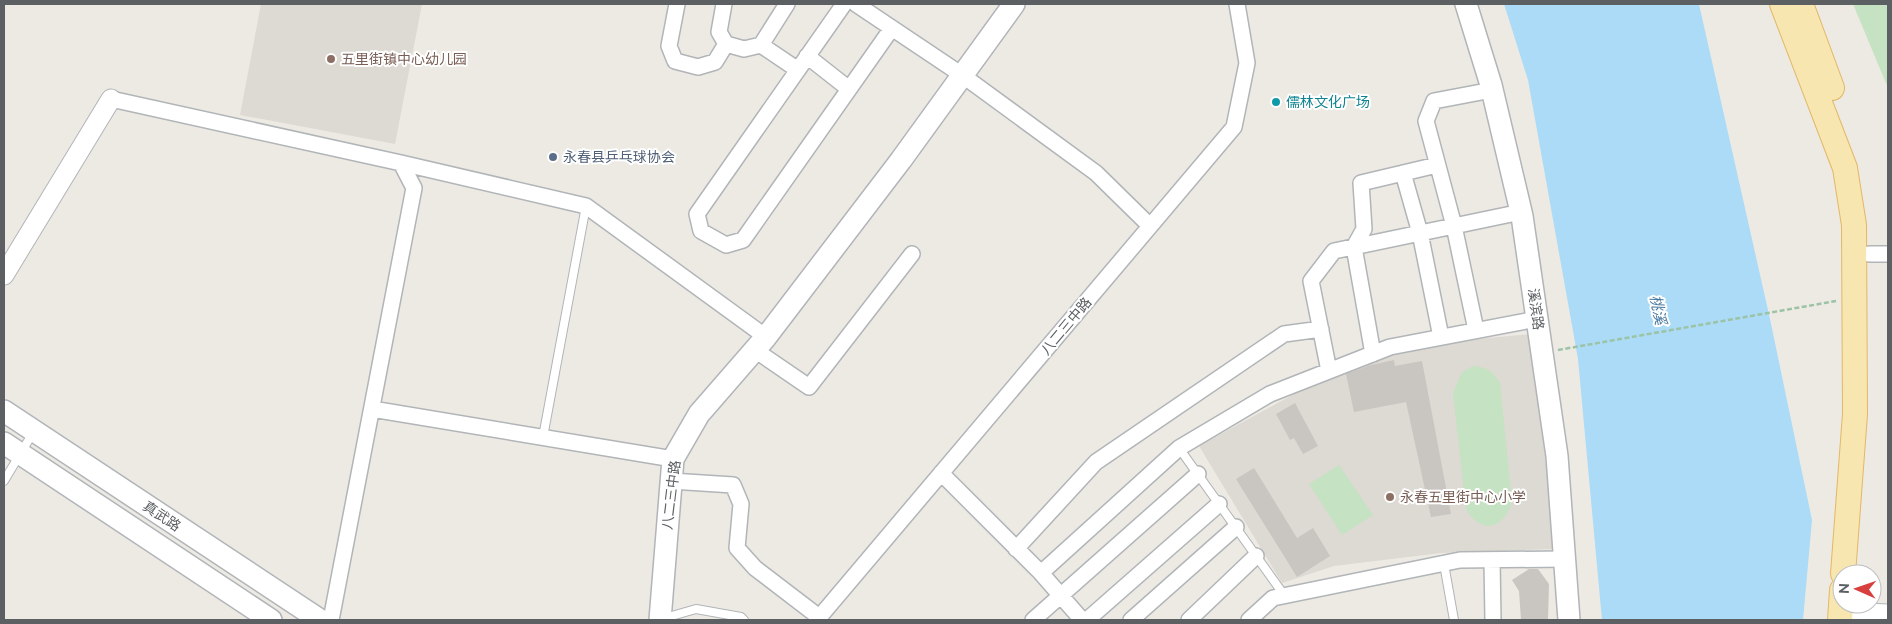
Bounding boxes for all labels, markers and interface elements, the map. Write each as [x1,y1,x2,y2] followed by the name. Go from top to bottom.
[341,51,467,67] place label: 五里街镇中心幼儿园
[325,53,337,65] marker: 五里街镇中心幼儿园
[1286,94,1370,110] place label: 儒林文化广场
[1270,96,1282,108] marker: 儒林文化广场
[563,149,675,165] place label: 永春县乒乓球协会
[547,151,559,163] marker: 永春县乒乓球协会
[1525,287,1547,331] street label: 溪滨路
[1646,293,1670,328] water label: 桃溪
[1037,294,1095,358] street label: 八二三中路
[659,459,683,531] street label: 八二三中路
[1400,489,1526,505] place label: 永春五里街中心小学
[1384,491,1396,503] marker: 永春五里街中心小学
[140,498,184,534] street label: 真武路
[1832,564,1882,614] north arrow
[1836,583,1852,594] text: N

